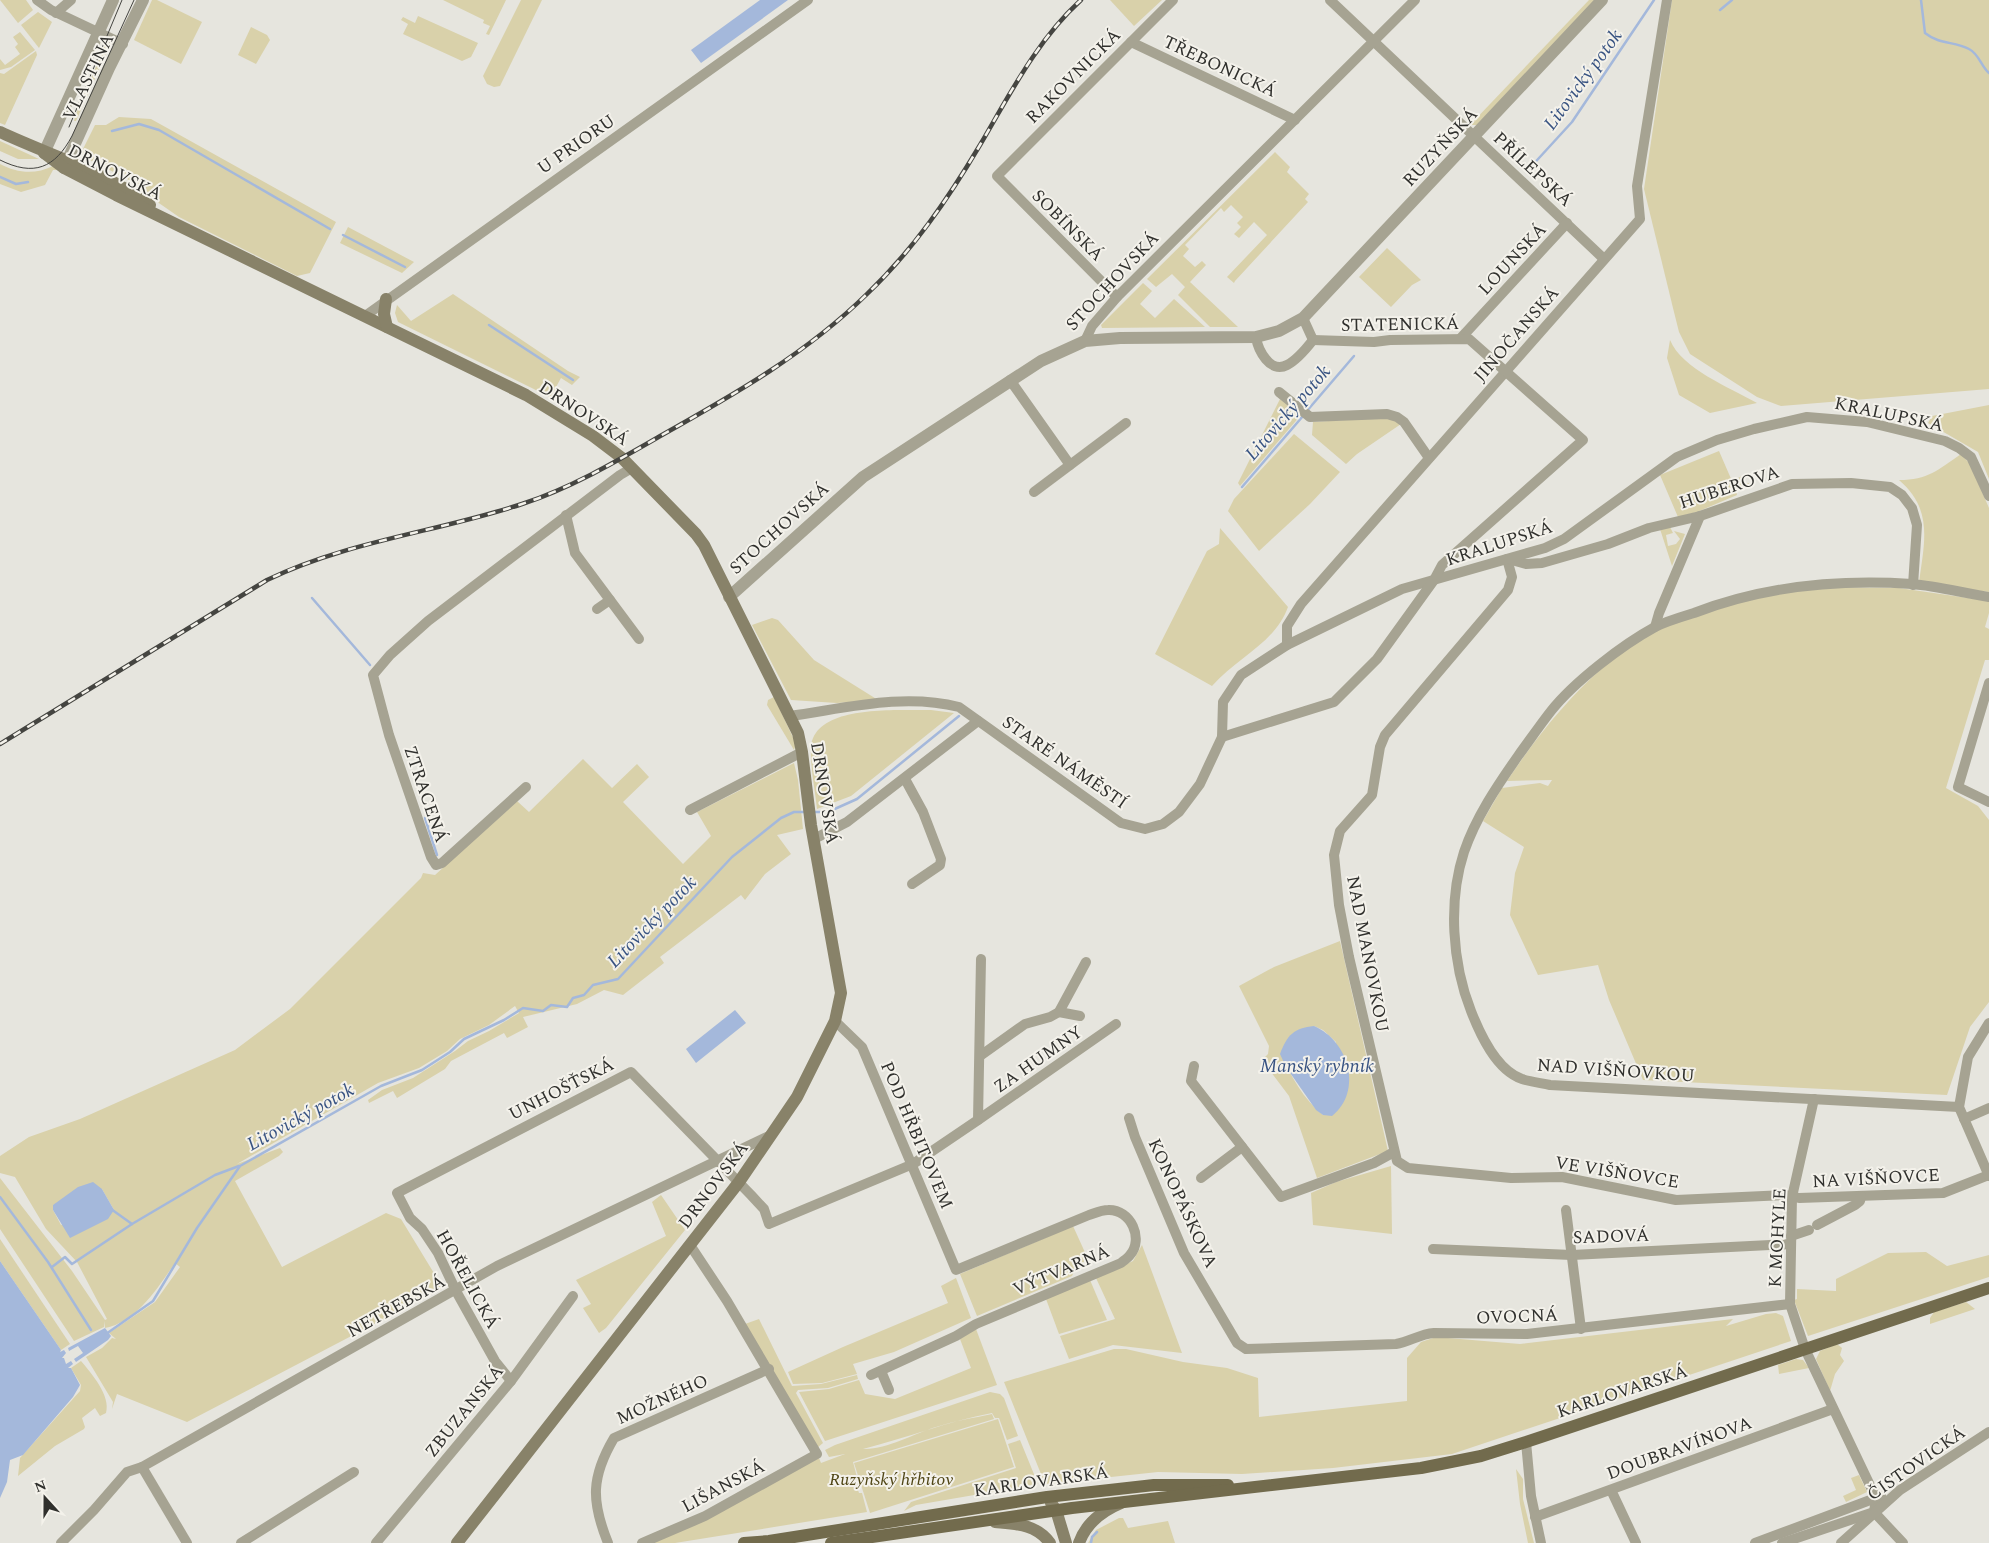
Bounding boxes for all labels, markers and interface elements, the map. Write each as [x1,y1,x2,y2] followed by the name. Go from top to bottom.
[1020,23,1127,130] street label: RAKOVNICKÁ
[1537,23,1630,137] water label: Litovický potok
[1159,28,1281,105] street label: TŘEBONICKÁ
[56,29,121,125] street label: VLASTINA
[1396,102,1484,193] street label: RUZYŇSKÁ
[532,108,621,181] street label: U PRIORU
[1487,125,1579,213] street label: PŘÍLEPSKÁ
[63,137,167,208] street label: DRNOVSKÁ
[1025,183,1110,268] street label: SOBÍNSKÁ
[1472,217,1553,302] street label: LOUNSKÁ
[1059,226,1165,337] street label: STOCHOVSKÁ
[1467,281,1566,388] street label: JINOČANSKÁ
[1341,310,1459,339] street label: STATENICKÁ
[1238,358,1338,467] water label: Litovický potok
[533,374,634,453] street label: DRNOVSKÁ
[1832,390,1946,439] street label: KRALUPSKÁ
[1676,459,1783,516] street label: HUBEROVA
[723,476,835,581] street label: STOCHOVSKÁ
[1442,514,1556,573] street label: KRALUPSKÁ
[996,709,1133,816] street label: STARÉ NÁMĚSTÍ
[803,740,846,846] street label: DRNOVSKÁ
[396,742,455,846] street label: ZTRACENÁ
[600,869,704,975] water label: Litovický potok
[1339,873,1396,1035] street label: NAD MANOVKOU
[988,1019,1088,1100] street label: ZA HUMNY
[504,1051,619,1128] street label: UNHOŠŤSKÁ
[1260,1052,1374,1081] water label: Manský rybník
[1536,1052,1696,1089] street label: NAD VIŠŇOVKOU
[873,1057,960,1213] street label: POD HŘBITOVEM
[242,1076,360,1159] water label: Litovický potok
[1141,1134,1224,1273] street label: KONOPÁSKOVA
[672,1136,755,1235] street label: DRNOVSKÁ
[1553,1149,1681,1196] street label: VE VIŠŇOVCE
[1812,1162,1940,1195] street label: NA VIŠŇOVCE
[1761,1188,1794,1288] street label: K MOHYLE
[1572,1222,1650,1251] street label: SADOVÁ
[429,1225,506,1334] street label: HOŘELICKÁ
[1009,1238,1114,1303] street label: VÝTVARNÁ
[342,1268,450,1345] street label: NETŘEBSKÁ
[1476,1302,1558,1331] street label: OVOCNÁ
[1553,1358,1691,1425] street label: KARLOVARSKÁ
[419,1359,510,1464] street label: ZBUZANSKÁ
[612,1367,712,1432] street label: MOŽNÉHO
[1603,1410,1756,1487] street label: DOUBRAVÍNOVA
[1861,1419,1971,1507] street label: ČISTOVICKÁ
[677,1453,770,1520] street label: LIŠANSKÁ
[972,1459,1110,1504] street label: KARLOVARSKÁ
[829,1466,953,1493] park label: Ruzyňský hřbitov
[20,1473,70,1523] north arrow
[31,1474,50,1498] text: N

